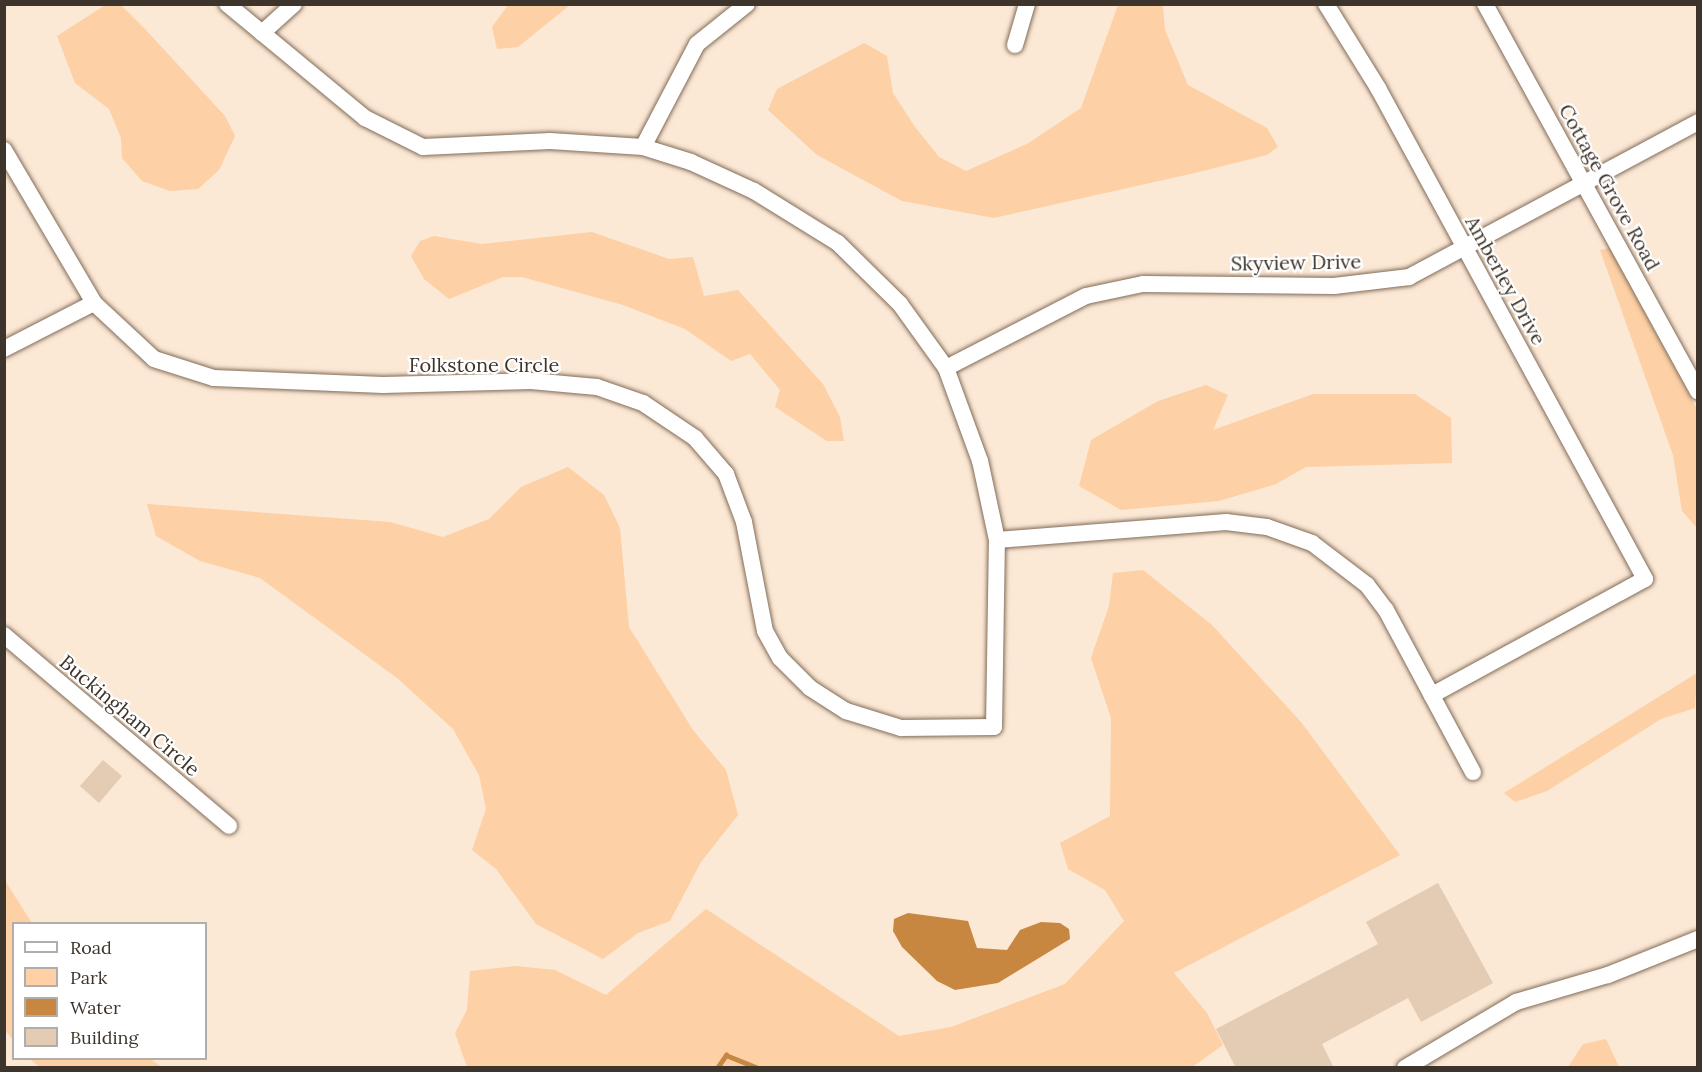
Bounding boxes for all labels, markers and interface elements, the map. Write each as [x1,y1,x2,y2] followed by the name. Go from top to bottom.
[1554,100,1666,274] street label: Cottage Grove Road
[1461,211,1551,349] street label: Amberley Drive
[1231,249,1361,275] street label: Skyview Drive
[409,352,559,376] street label: Folkstone Circle
[55,649,205,781] street label: Buckingham Circle
[12,922,207,1060] legend
[70,936,112,959] text: Road
[70,966,107,989] text: Park
[70,996,121,1019] text: Water
[70,1026,138,1049] text: Building

